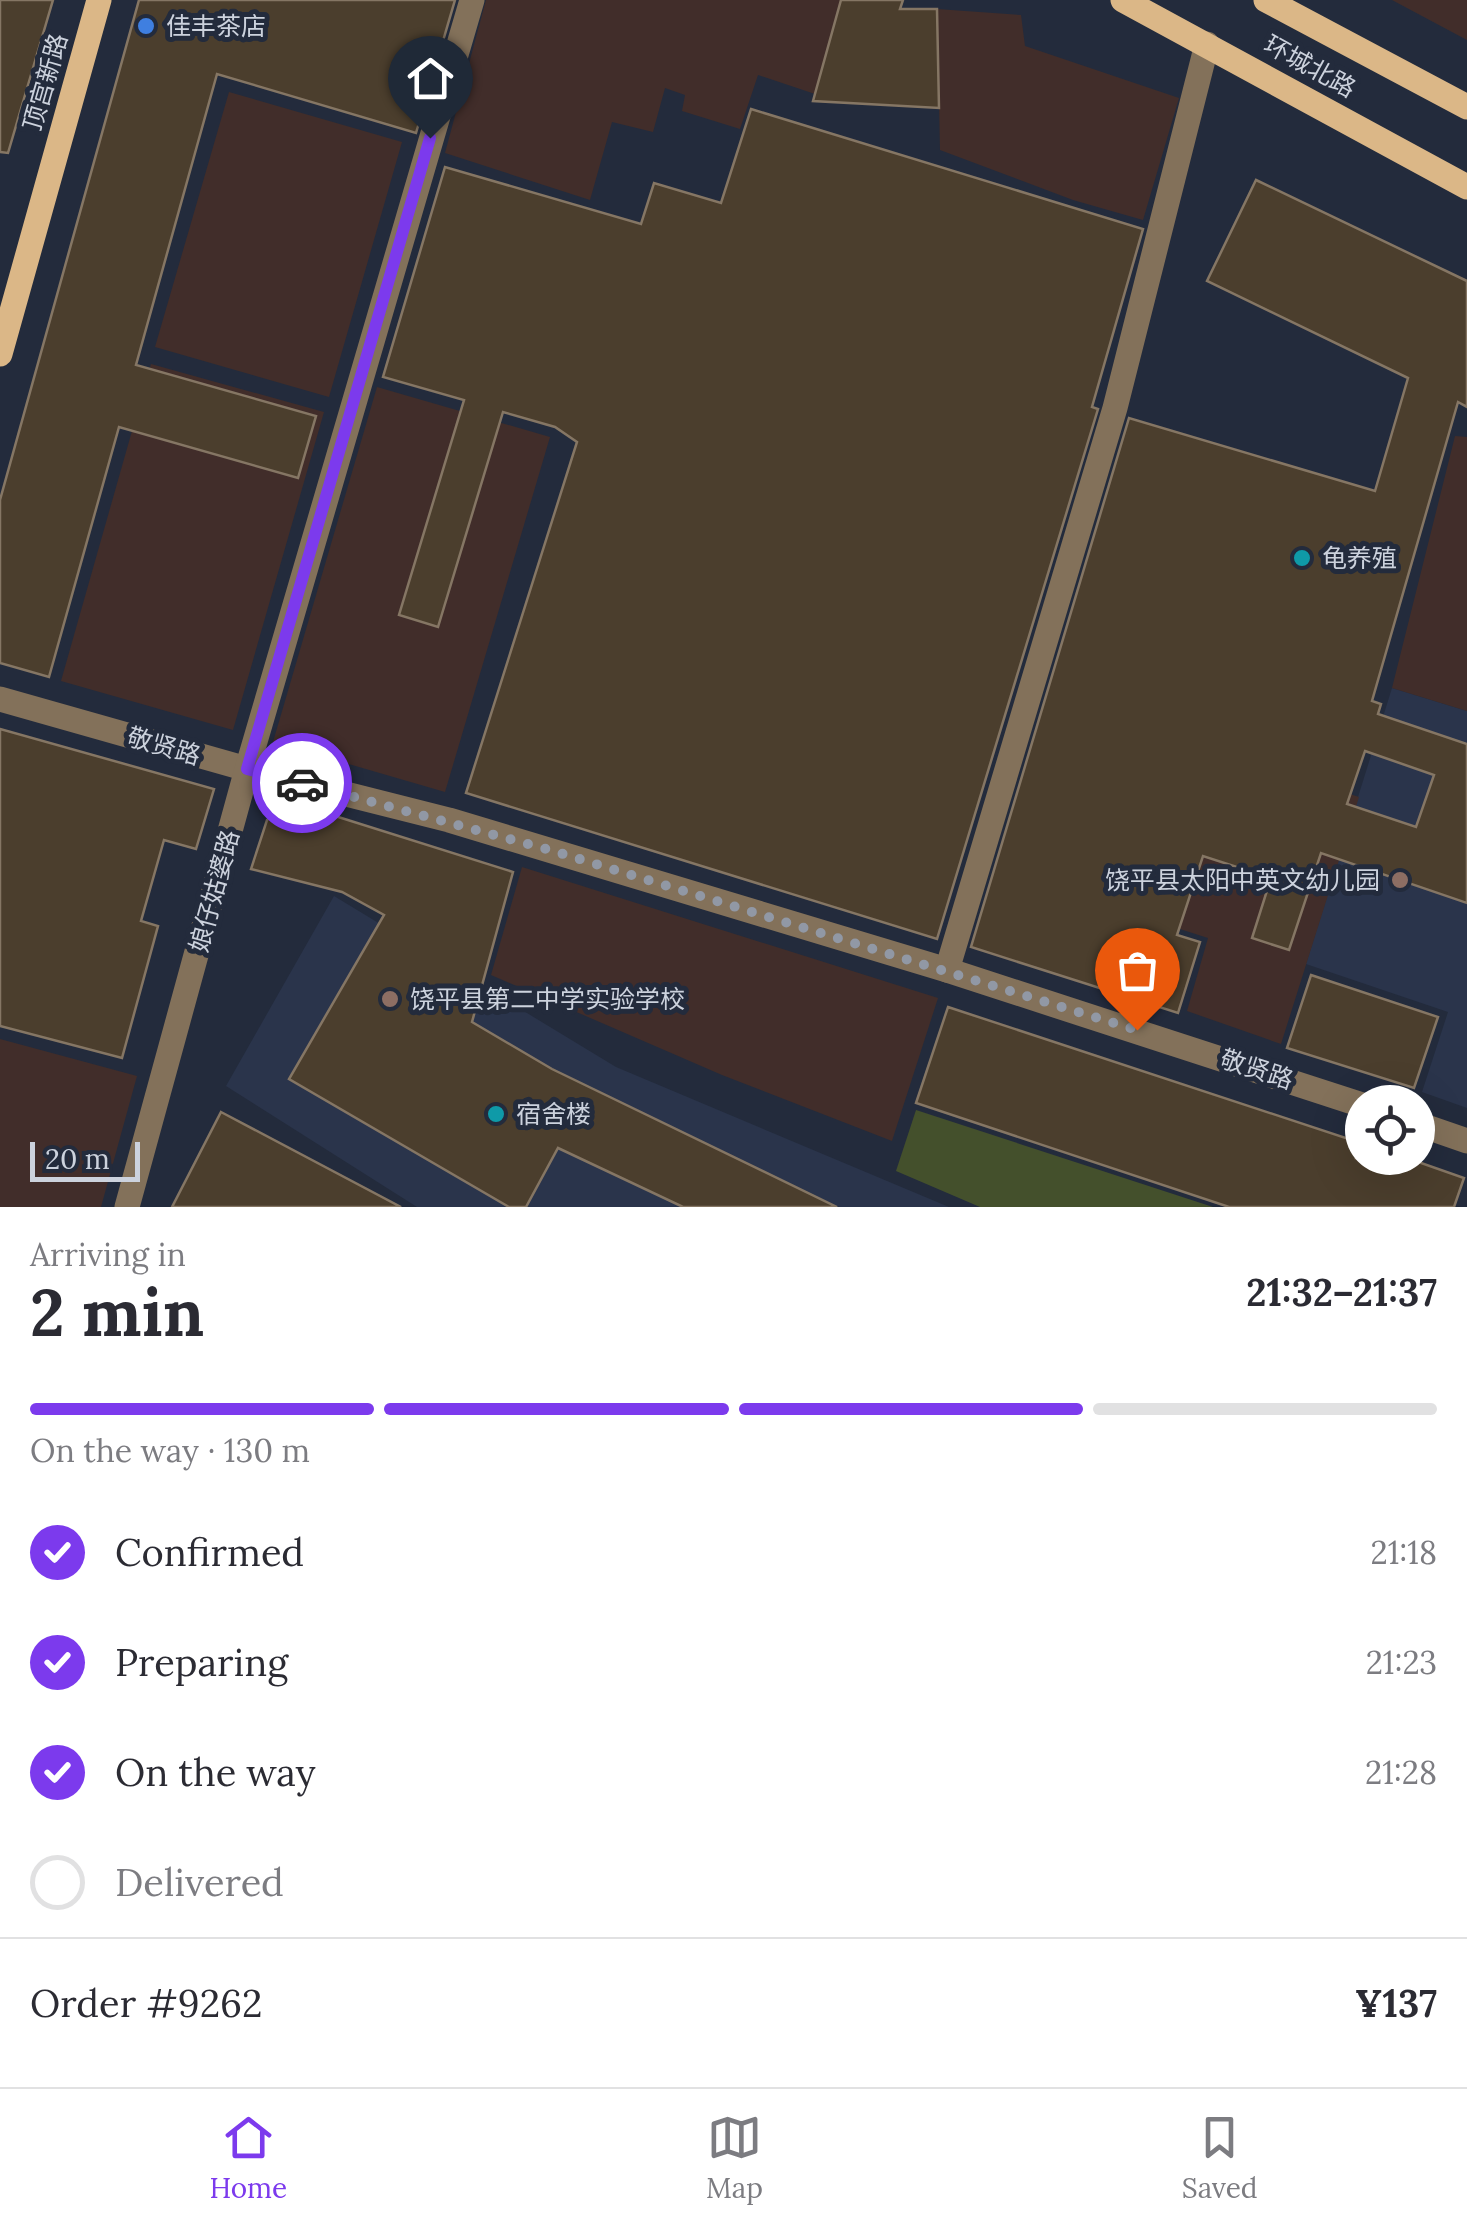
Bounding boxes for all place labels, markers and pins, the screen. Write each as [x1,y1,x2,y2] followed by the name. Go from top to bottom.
[166,10,266,42] place label: 佳丰茶店
[135,15,157,37] marker: 佳丰茶店
[388,36,473,139] pin
[1322,542,1397,574] place label: 龟养殖
[1291,547,1313,569] marker: 龟养殖
[1105,864,1380,896] place label: 饶平县太阳中英文幼儿园
[1389,869,1411,891] marker: 饶平县太阳中英文幼儿园
[1095,928,1180,1031] pin
[410,983,685,1015] place label: 饶平县第二中学实验学校
[379,988,401,1010] marker: 饶平县第二中学实验学校
[516,1098,591,1130] place label: 宿舍楼
[485,1103,507,1125] marker: 宿舍楼

